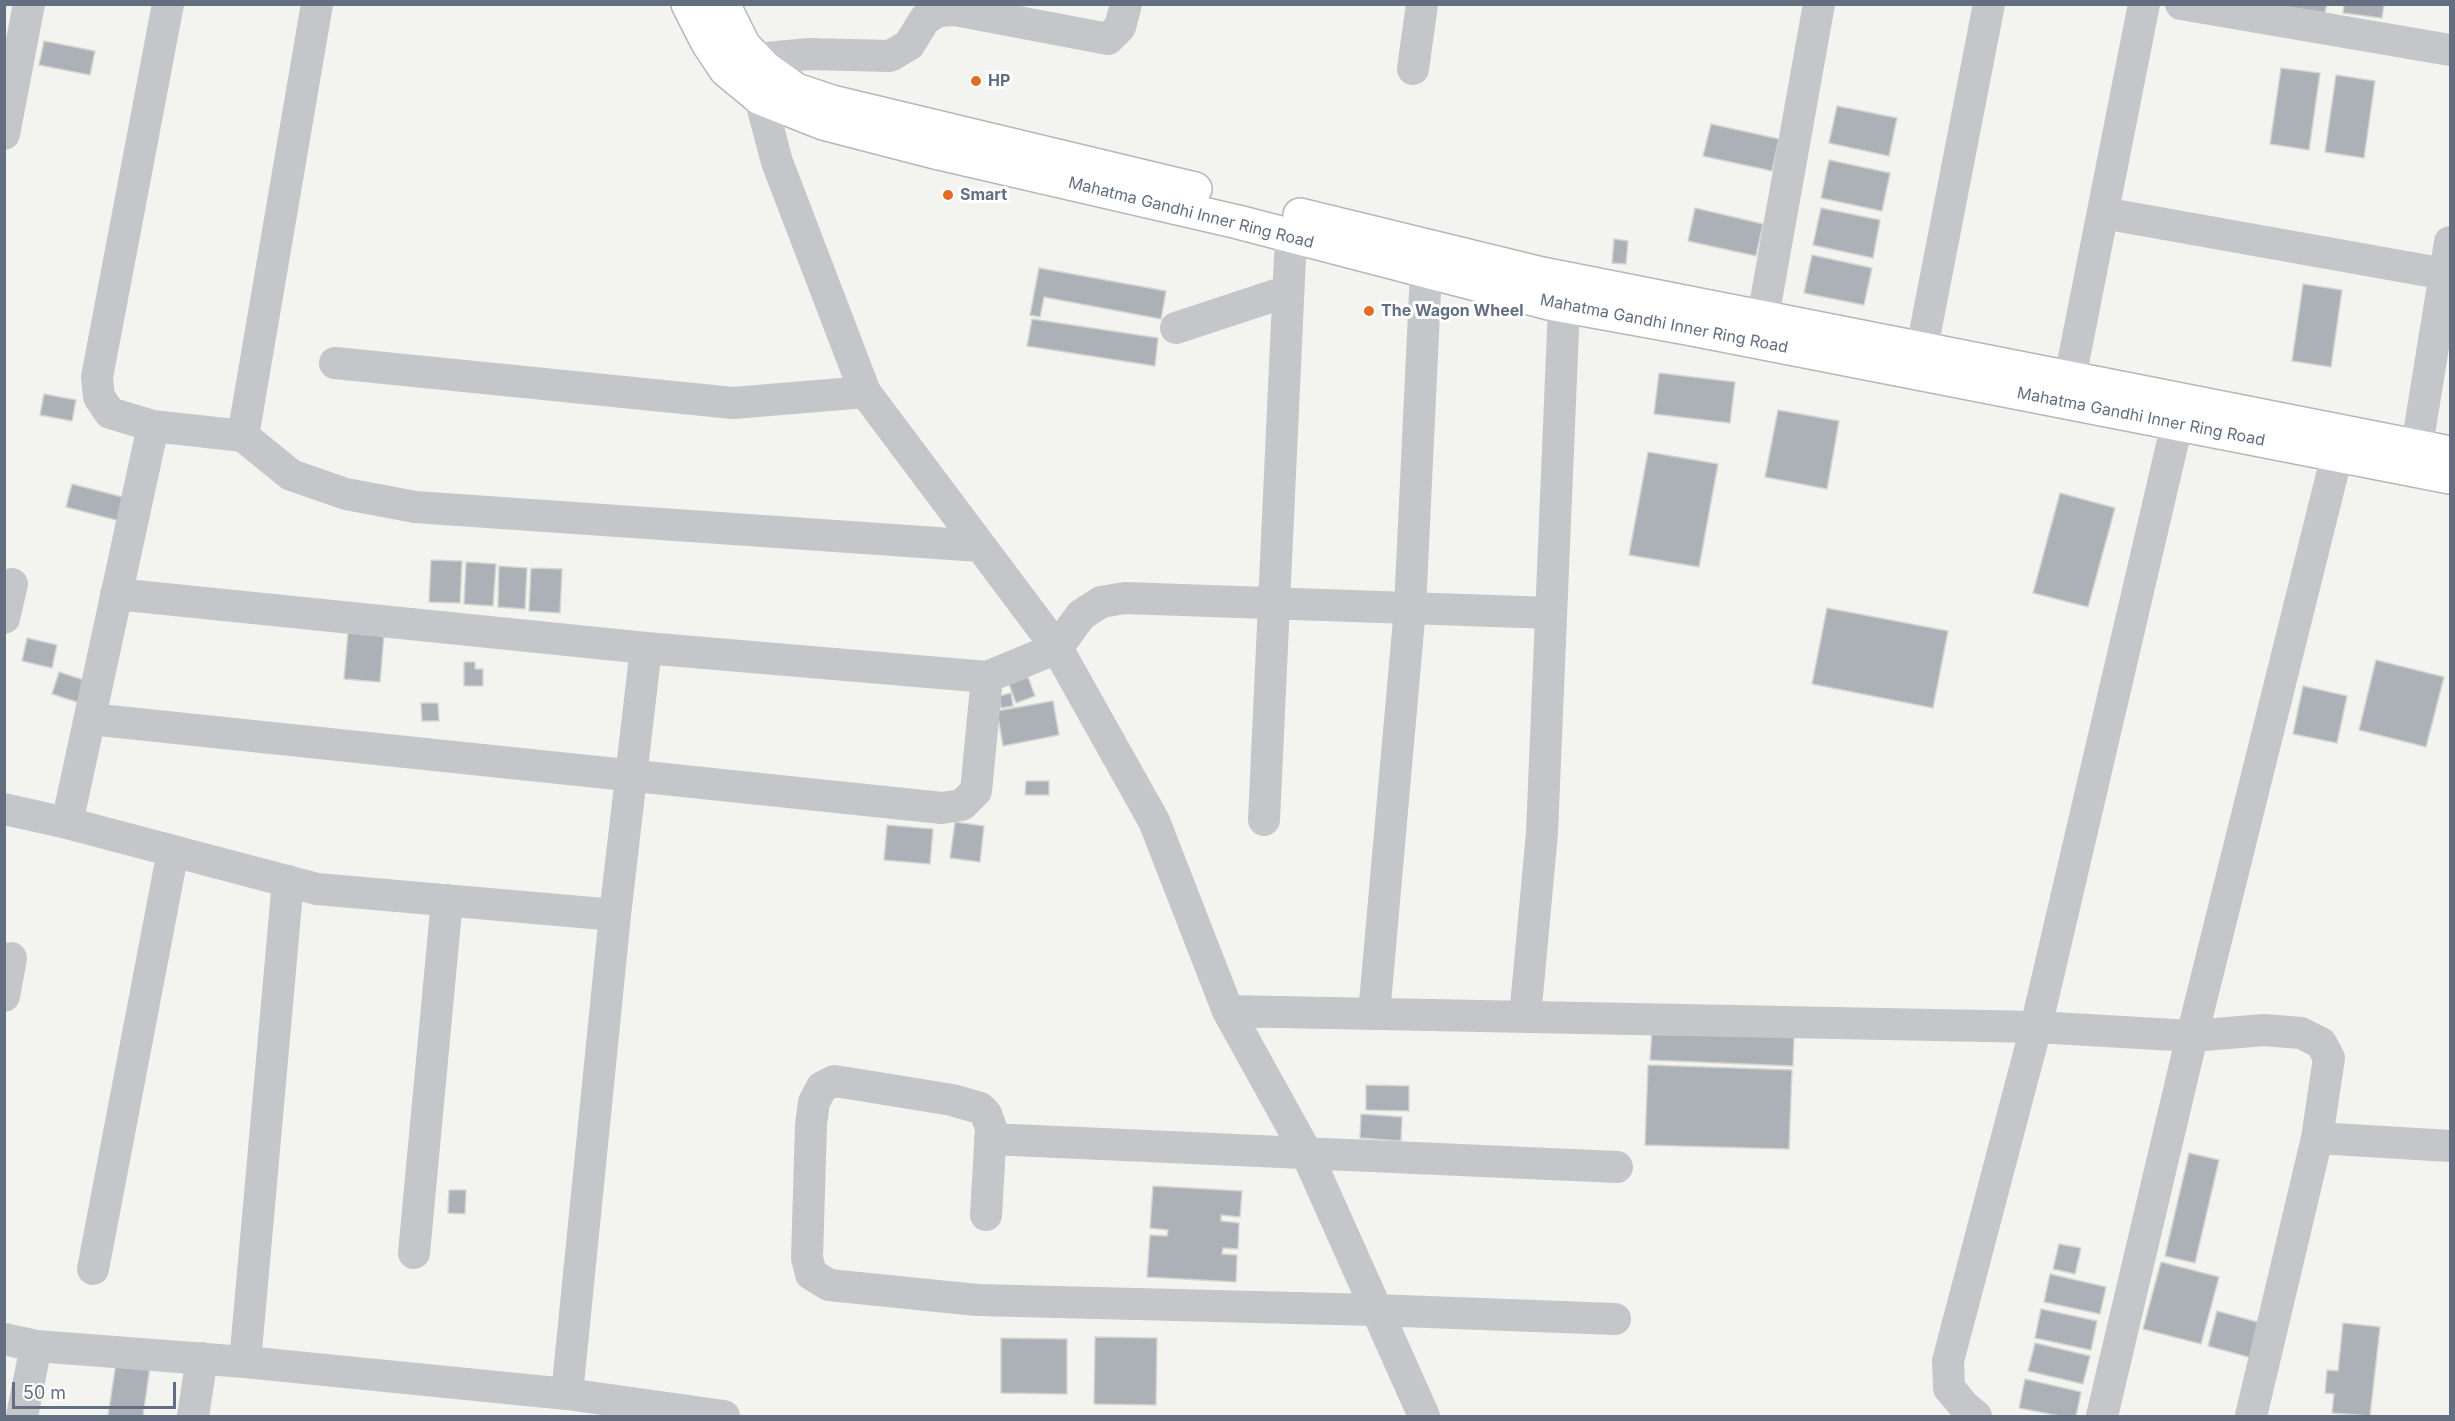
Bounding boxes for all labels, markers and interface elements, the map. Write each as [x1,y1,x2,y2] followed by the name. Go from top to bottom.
[988,71,1010,91] place label: HP
[969,74,983,88] marker: HP
[1066,173,1316,253] street label: Mahatma Gandhi Inner Ring Road
[960,185,1007,205] place label: Smart
[941,188,955,202] marker: Smart
[1538,291,1790,357] street label: Mahatma Gandhi Inner Ring Road
[1381,301,1524,321] place label: The Wagon Wheel
[1362,304,1376,318] marker: The Wagon Wheel
[2015,384,2267,450] street label: Mahatma Gandhi Inner Ring Road
[15,1370,178,1408] scale bar
[23,1382,66,1403] text: 50 m

